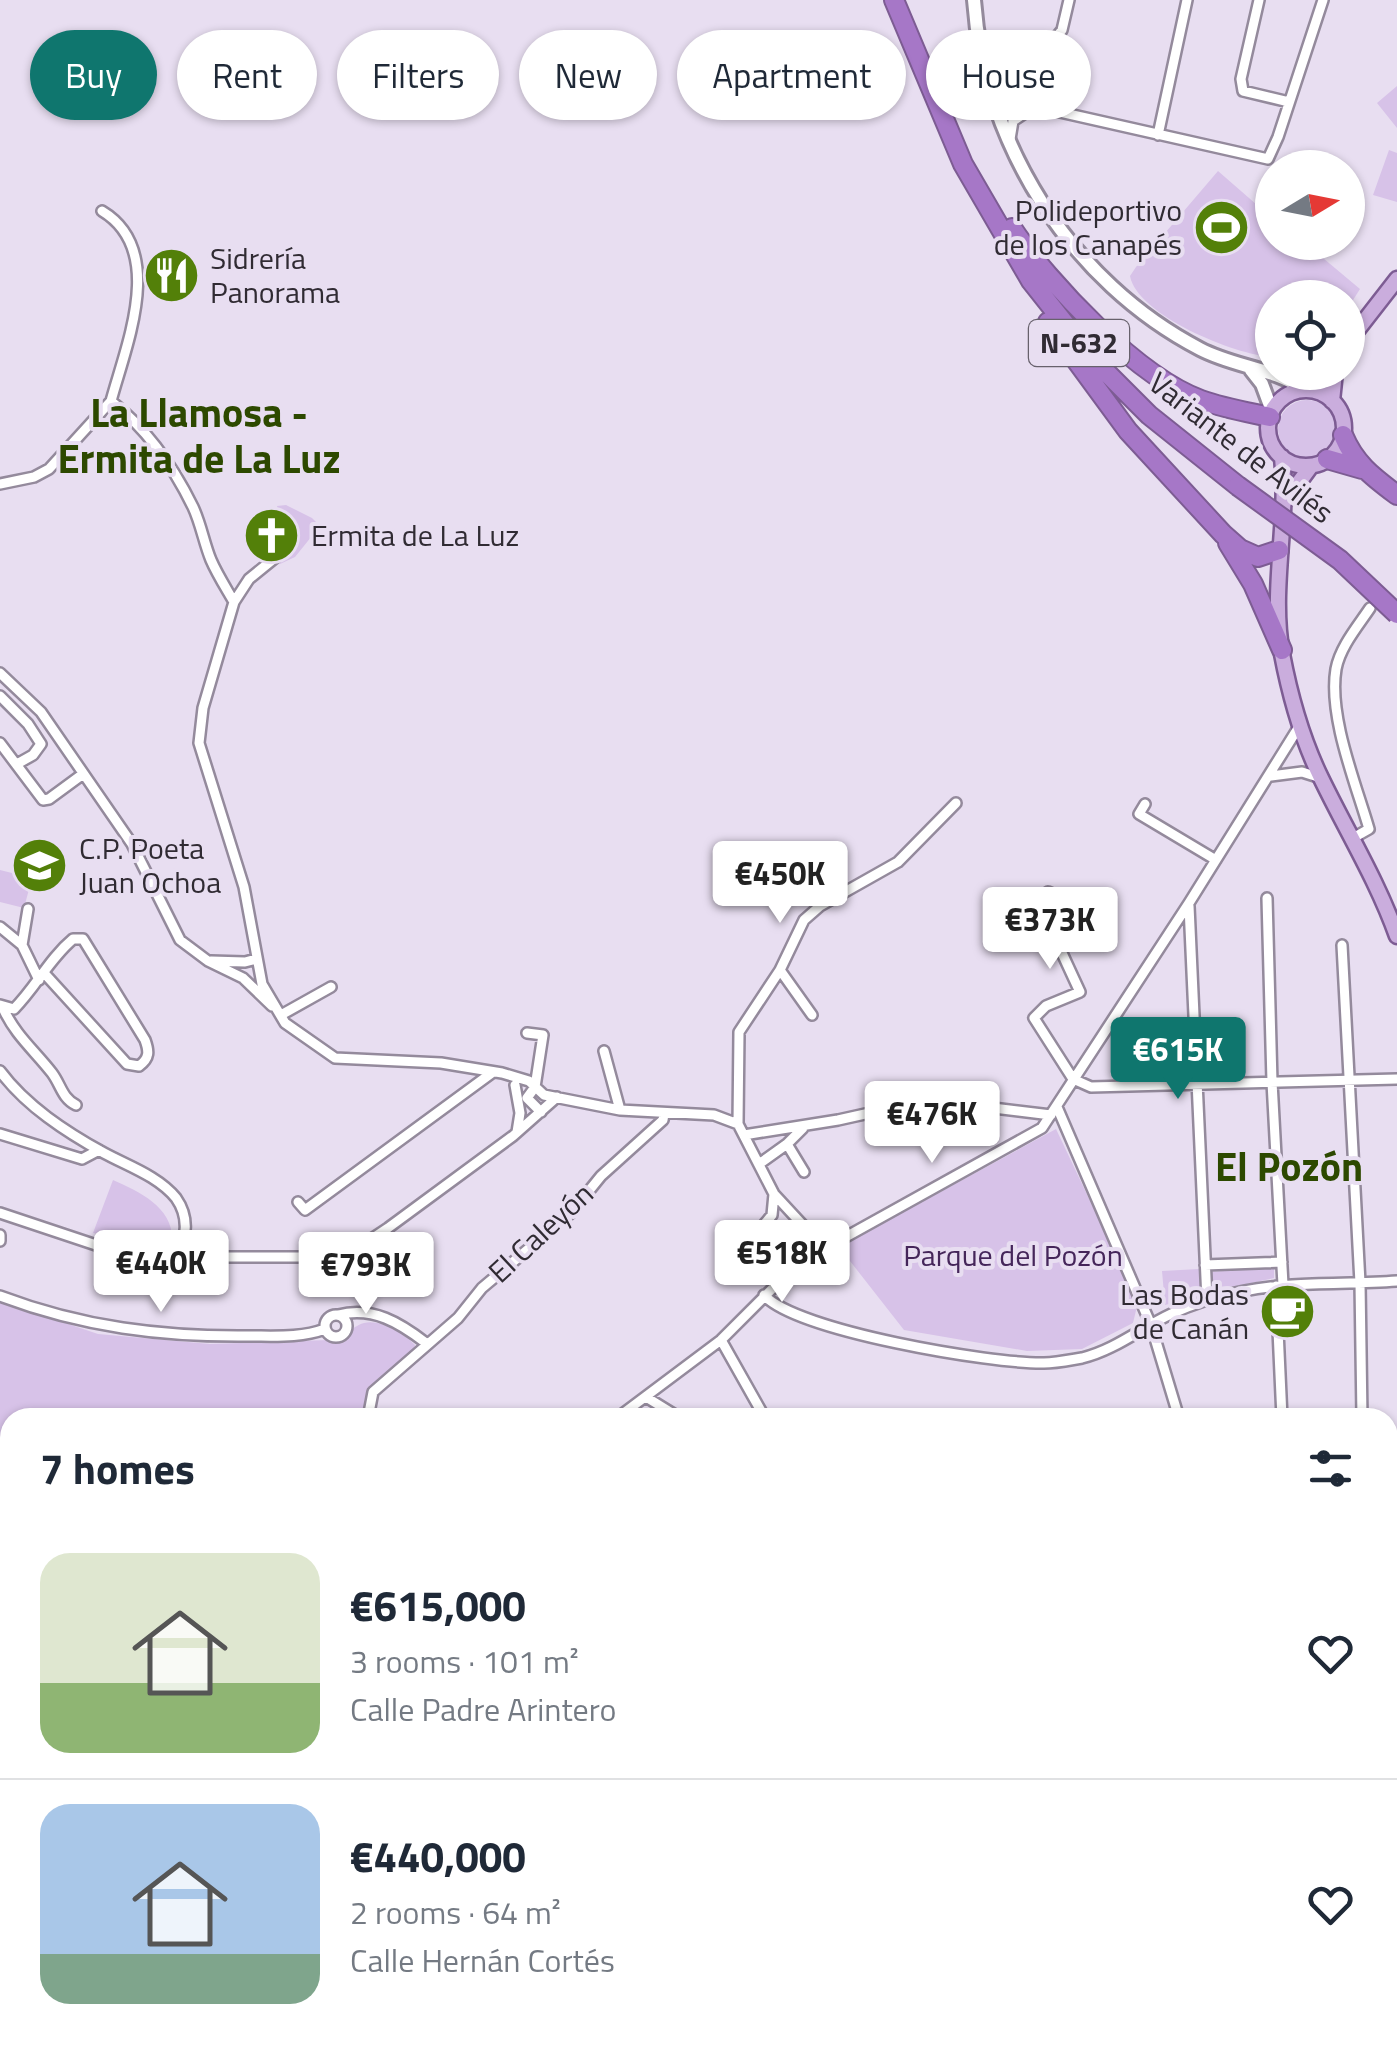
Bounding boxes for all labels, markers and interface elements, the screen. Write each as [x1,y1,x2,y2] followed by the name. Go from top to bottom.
[30,30,157,120] chip: Buy
[177,30,317,120] chip: Rent
[337,30,499,120] chip: Filters
[519,30,657,120] chip: New
[677,30,906,120] chip: Apartment
[926,30,1091,120] chip: House
[1255,150,1365,260] north arrow
[1255,150,1365,390] map controls
[994,187,1182,267] place label: Polideportivo de los Canapés
[1191,198,1251,258] sports icon: Polideportivo de los Canapés
[210,235,340,315] place label: Sidrería Panorama
[141,246,201,306] restaurant icon: Sidrería Panorama
[1255,280,1365,390] button: locate
[1029,320,1129,366] road number: N-632
[1139,360,1344,534] street label: Variante de Avilés
[57,382,341,489] district label: La Llamosa - Ermita de La Luz
[242,506,302,566] church icon: Ermita de La Luz
[311,512,519,558] place label: Ermita de La Luz
[79,825,221,905] place label: C.P. Poeta Juan Ochoa
[10,836,70,896] school or university icon: C.P. Poeta Juan Ochoa
[710,841,850,926] pin: €450K
[735,849,825,897] text: €450K
[980,887,1120,972] pin: €373K
[1005,895,1095,943] text: €373K
[1108,1017,1248,1102] pin: €615K
[1133,1025,1223,1073] text: €615K
[862,1081,1002,1166] pin: €476K
[887,1089,977,1137] text: €476K
[1215,1136,1363,1197] district label: El Pozón
[477,1171,603,1293] street label: El Caleyón
[712,1220,852,1305] pin: €518K
[737,1228,827,1276] text: €518K
[91,1230,231,1315] pin: €440K
[296,1232,436,1317] pin: €793K
[903,1232,1123,1278] park label: Parque del Pozón
[116,1238,206,1286] text: €440K
[321,1240,411,1288] text: €793K
[1120,1271,1249,1351] place label: Las Bodas de Canán
[1258,1282,1318,1342] cafe icon: Las Bodas de Canán
[40,1436,195,1500] text: 7 homes
[1303,1441,1358,1496] icon: filters
[350,1573,526,1637] text: €615,000
[120,1593,240,1713] icon: home
[1303,1626,1358,1681] icon: heart
[350,1637,579,1685] text: 3 rooms · 101 m²
[350,1685,616,1733] text: Calle Padre Arintero
[350,1824,526,1888] text: €440,000
[120,1844,240,1964] icon: home
[1303,1877,1358,1932] icon: heart
[350,1888,561,1936] text: 2 rooms · 64 m²
[350,1936,615,1984] text: Calle Hernán Cortés

